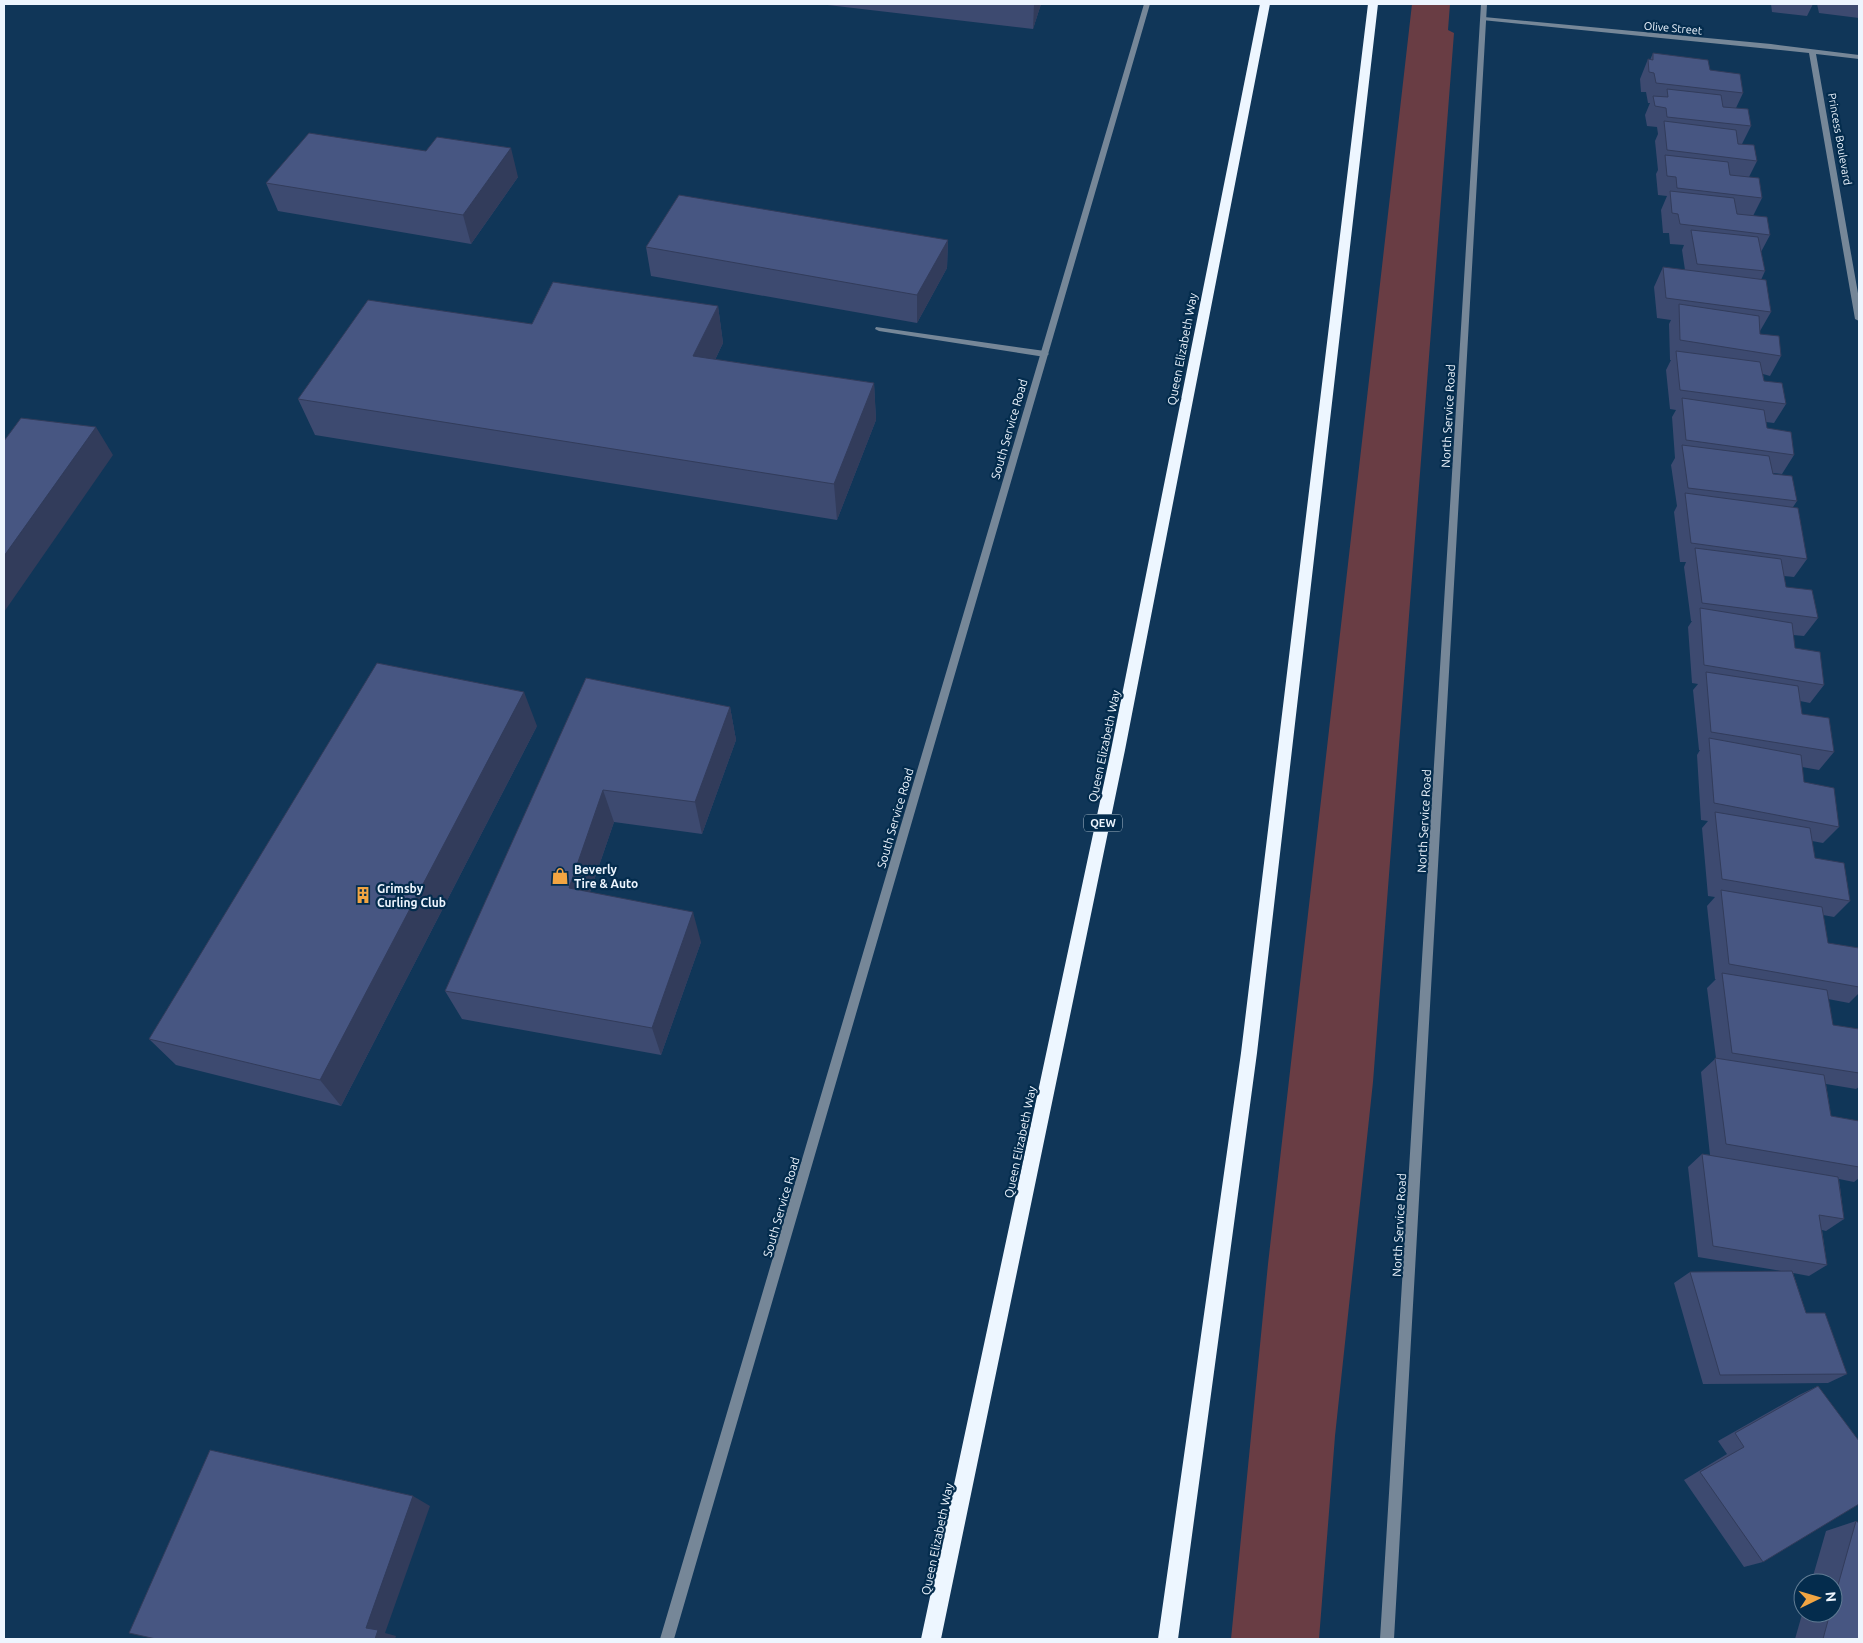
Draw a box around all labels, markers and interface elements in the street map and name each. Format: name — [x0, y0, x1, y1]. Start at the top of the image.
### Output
street label: Olive Street — [1643, 19, 1703, 37]
street label: Princess Boulevard — [1826, 92, 1854, 186]
street label: Queen Elizabeth Way — [1165, 291, 1199, 406]
street label: North Service Road — [1439, 364, 1457, 468]
street label: South Service Road — [988, 377, 1030, 481]
street label: Queen Elizabeth Way — [1086, 689, 1122, 803]
street label: South Service Road — [874, 766, 916, 870]
street label: North Service Road — [1415, 769, 1433, 873]
road number: QEW — [1084, 814, 1122, 831]
place label: Beverly Tire & Auto — [574, 863, 638, 890]
shop icon: Beverly Tire & Auto — [550, 866, 570, 886]
place label: Grimsby Curling Club — [377, 882, 446, 909]
building icon: Grimsby Curling Club — [353, 885, 373, 905]
street label: Queen Elizabeth Way — [1002, 1085, 1038, 1199]
street label: South Service Road — [760, 1155, 802, 1259]
street label: North Service Road — [1390, 1173, 1408, 1277]
street label: Queen Elizabeth Way — [919, 1482, 955, 1596]
north arrow — [1793, 1573, 1843, 1623]
text: N — [1823, 1591, 1839, 1603]

